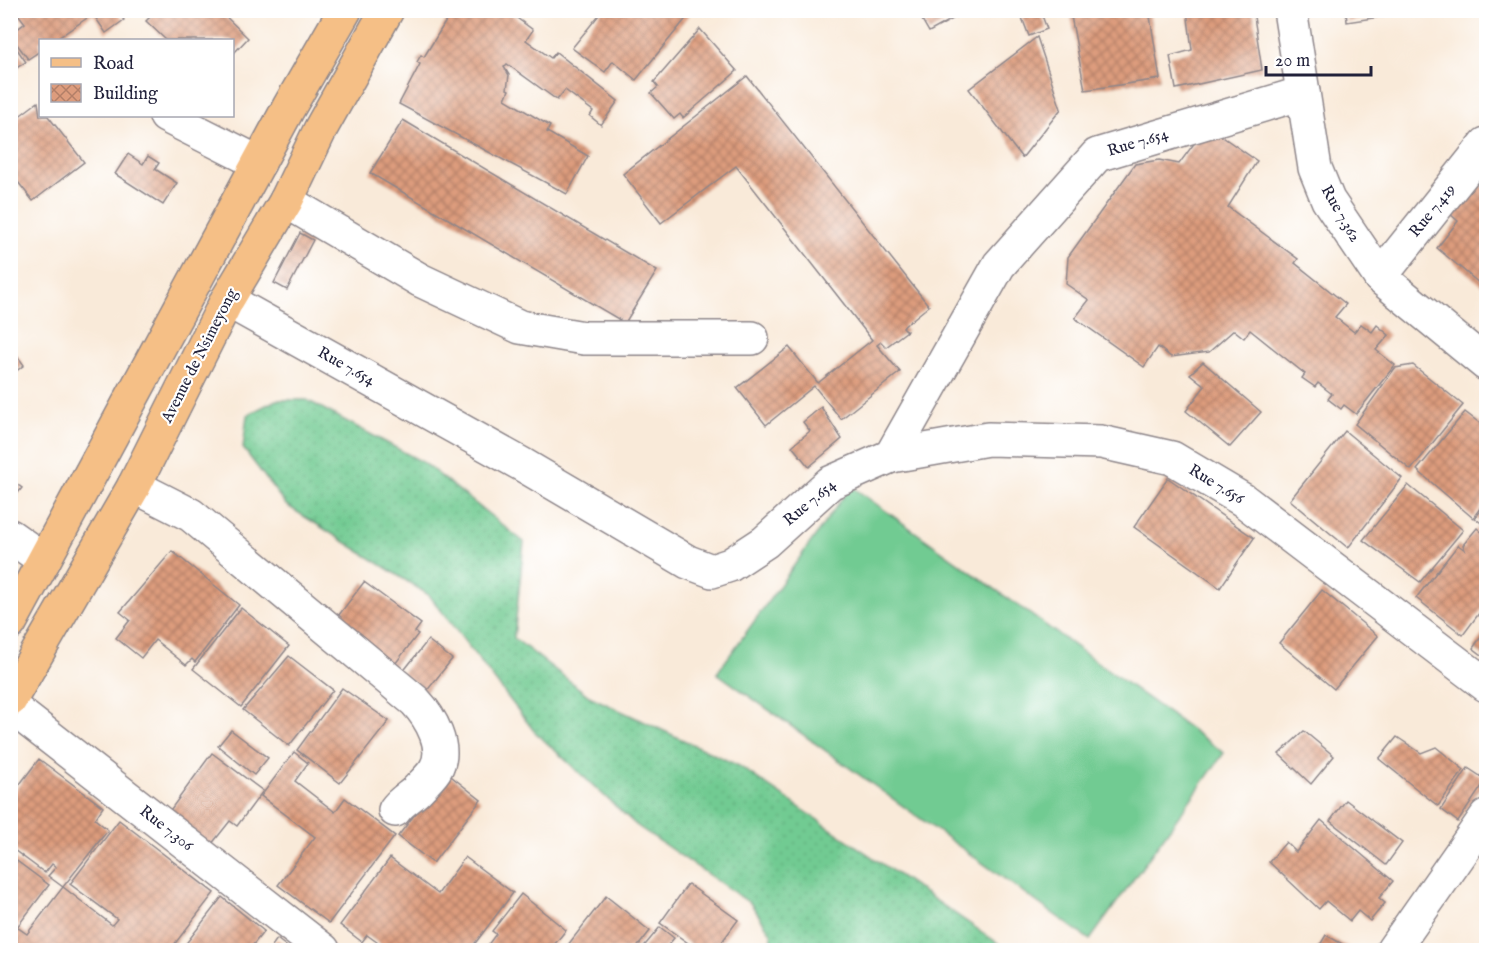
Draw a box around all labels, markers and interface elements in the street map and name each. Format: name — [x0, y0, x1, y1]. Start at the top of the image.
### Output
legend — [39, 39, 234, 117]
scale bar — [1266, 39, 1371, 77]
text: 20 m — [1275, 50, 1310, 73]
text: Road — [93, 53, 134, 76]
text: Building — [93, 83, 158, 106]
street label: Rue 7.654 — [1105, 124, 1171, 162]
street label: Rue 7.419 — [1405, 180, 1461, 242]
street label: Rue 7.362 — [1316, 182, 1364, 246]
street label: Avenue de Nsimeyong — [157, 285, 243, 427]
street label: Rue 7.654 — [314, 343, 378, 391]
street label: Rue 7.656 — [1185, 461, 1248, 510]
street label: Rue 7.654 — [780, 475, 840, 531]
street label: Rue 7.306 — [135, 802, 197, 856]

